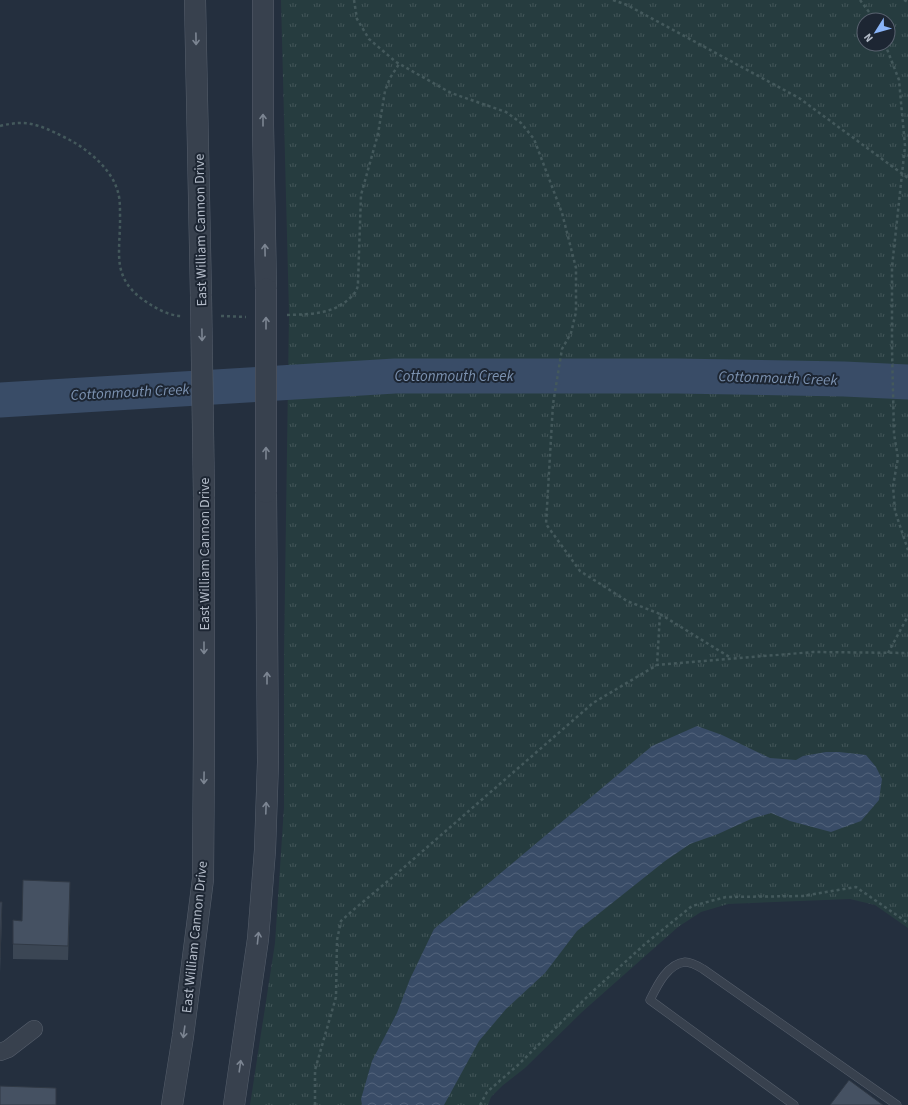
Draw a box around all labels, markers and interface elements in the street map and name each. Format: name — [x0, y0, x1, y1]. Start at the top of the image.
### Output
north arrow — [856, 12, 896, 52]
text: N — [860, 30, 877, 45]
one-way arrow — [192, 32, 200, 45]
one-way arrow — [259, 114, 267, 127]
street label: East William Cannon Drive — [190, 153, 212, 307]
one-way arrow — [261, 244, 269, 257]
one-way arrow — [262, 317, 270, 330]
one-way arrow — [198, 328, 206, 341]
water label: Cottonmouth Creek — [394, 366, 514, 387]
water label: Cottonmouth Creek — [718, 366, 839, 391]
water label: Cottonmouth Creek — [70, 379, 191, 406]
one-way arrow — [262, 447, 270, 460]
street label: East William Cannon Drive — [195, 478, 215, 630]
one-way arrow — [200, 641, 208, 654]
one-way arrow — [263, 672, 271, 685]
one-way arrow — [200, 771, 208, 784]
one-way arrow — [263, 802, 270, 815]
street label: East William Cannon Drive — [177, 860, 213, 1014]
one-way arrow — [254, 932, 262, 945]
one-way arrow — [180, 1025, 188, 1038]
one-way arrow — [236, 1060, 244, 1073]

